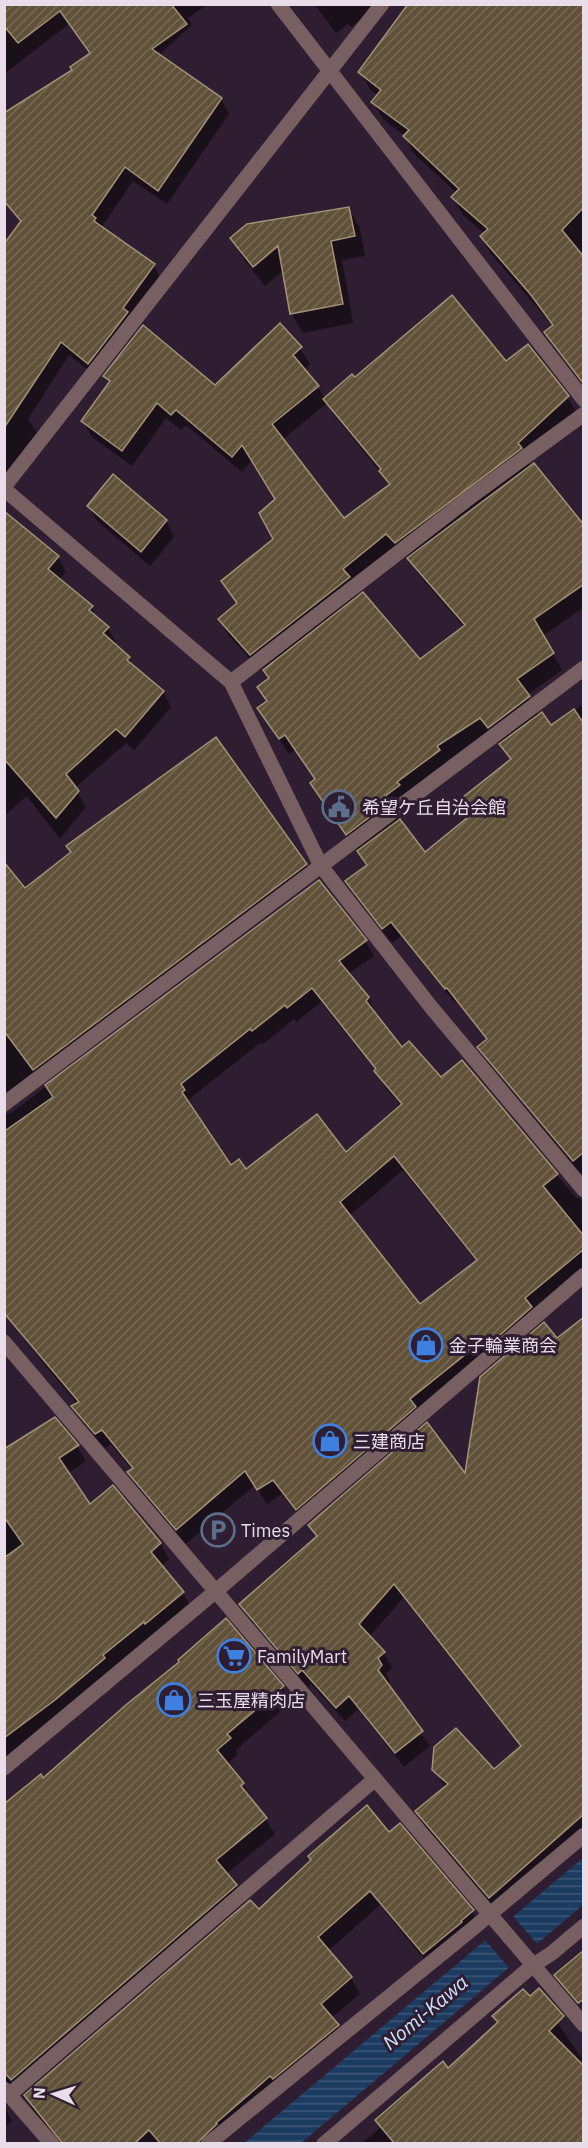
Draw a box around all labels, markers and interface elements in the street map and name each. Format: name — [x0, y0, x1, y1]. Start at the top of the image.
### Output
public building icon: 希望ケ丘自治会館 — [321, 789, 357, 825]
place label: 希望ケ丘自治会館 — [362, 796, 506, 819]
shop icon: 金子輪業商会 — [408, 1327, 444, 1363]
place label: 金子輪業商会 — [449, 1334, 557, 1357]
shop icon: 三建商店 — [312, 1423, 348, 1459]
place label: 三建商店 — [353, 1430, 425, 1453]
parking icon: Times — [200, 1512, 236, 1548]
place label: Times — [241, 1519, 290, 1542]
supermarket icon: FamilyMart — [216, 1638, 252, 1674]
place label: FamilyMart — [257, 1645, 347, 1668]
shop icon: 三玉屋精肉店 — [156, 1682, 192, 1718]
place label: 三玉屋精肉店 — [197, 1689, 305, 1712]
water label: Nomi-Kawa — [377, 1968, 473, 2056]
north arrow — [24, 2064, 84, 2124]
text: N — [29, 2086, 49, 2099]

